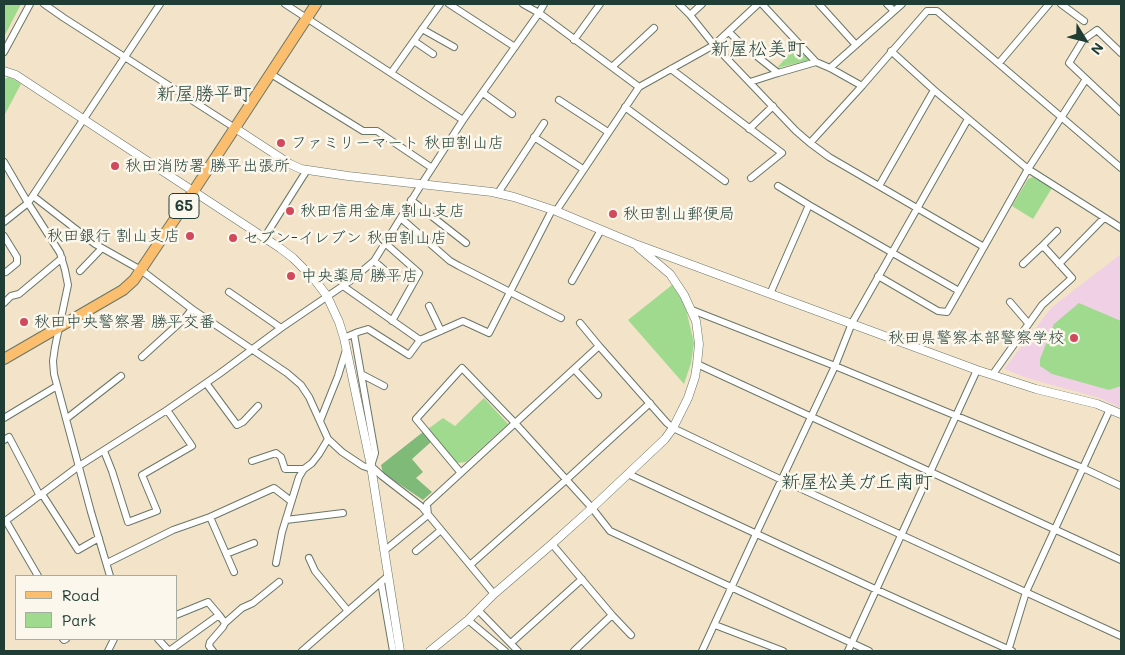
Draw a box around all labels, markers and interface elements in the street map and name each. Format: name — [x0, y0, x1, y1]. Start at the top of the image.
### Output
north arrow — [1060, 15, 1110, 65]
district label: 新屋松美町 — [711, 38, 805, 60]
text: N — [1087, 39, 1108, 59]
district label: 新屋勝平町 — [157, 83, 251, 105]
place label: ファミリーマート 秋田割山店 — [291, 133, 504, 153]
marker: ファミリーマート 秋田割山店 — [275, 137, 287, 149]
place label: 秋田消防署 勝平出張所 — [125, 156, 290, 176]
marker: 秋田消防署 勝平出張所 — [109, 160, 121, 172]
road number: 65 — [169, 194, 199, 218]
place label: 秋田信用金庫 割山支店 — [300, 201, 465, 221]
place label: 秋田割山郵便局 — [623, 204, 735, 224]
marker: 秋田信用金庫 割山支店 — [284, 205, 296, 217]
marker: 秋田割山郵便局 — [607, 208, 619, 220]
place label: 秋田銀行 割山支店 — [47, 226, 180, 246]
place label: セブン-イレブン 秋田割山店 — [243, 228, 447, 248]
marker: 秋田銀行 割山支店 — [184, 230, 196, 242]
marker: セブン-イレブン 秋田割山店 — [227, 232, 239, 244]
place label: 中央薬局 勝平店 — [301, 266, 418, 286]
marker: 中央薬局 勝平店 — [285, 270, 297, 282]
place label: 秋田中央警察署 勝平交番 — [34, 312, 215, 332]
marker: 秋田中央警察署 勝平交番 — [18, 316, 30, 328]
place label: 秋田県警察本部警察学校 — [888, 328, 1064, 348]
marker: 秋田県警察本部警察学校 — [1068, 332, 1080, 344]
district label: 新屋松美ガ丘南町 — [781, 471, 933, 493]
legend — [15, 575, 178, 640]
text: Road — [62, 585, 99, 605]
text: Park — [62, 610, 96, 630]

